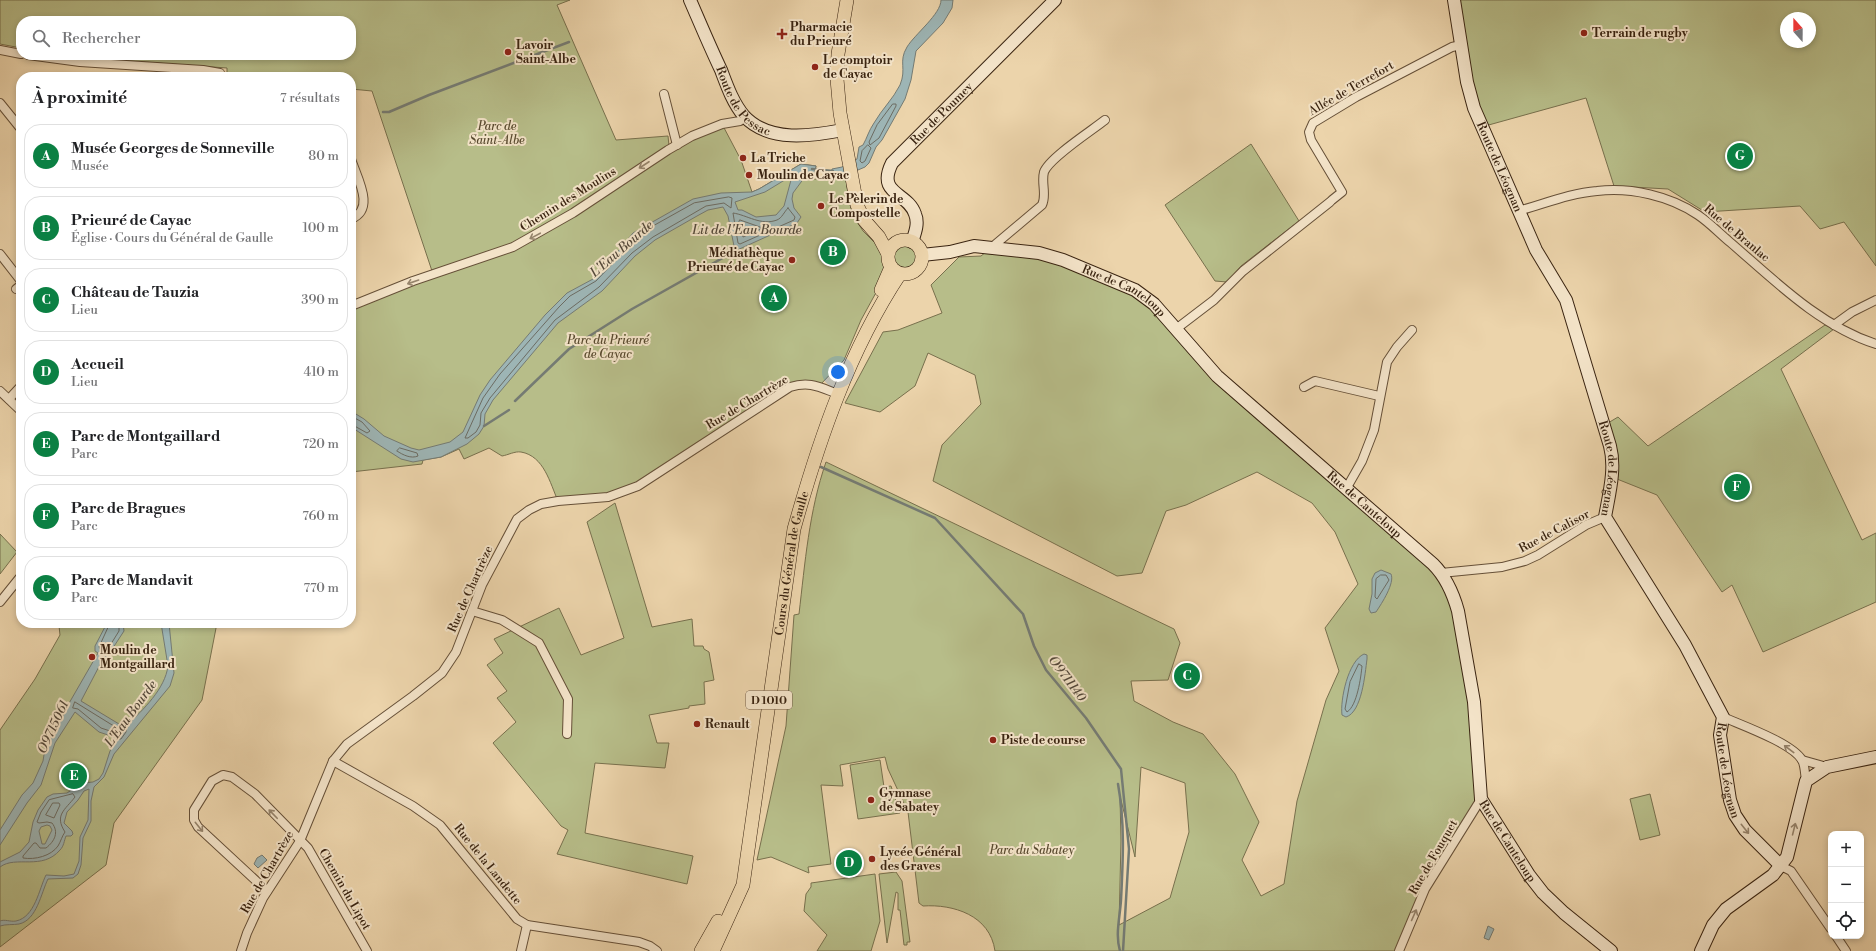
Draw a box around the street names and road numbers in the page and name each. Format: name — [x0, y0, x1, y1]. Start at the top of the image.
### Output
street label: Allée de Terrefort — [1305, 58, 1397, 119]
street label: Route de Pessac — [712, 64, 772, 140]
street label: Rue de Poumey — [907, 79, 976, 148]
street label: Route de Léognan — [1473, 119, 1526, 214]
street label: Chemin des Moulins — [518, 164, 619, 235]
street label: Rue de Branlac — [1701, 201, 1773, 265]
street label: Rue de Canteloup — [1080, 262, 1169, 320]
street label: Rue de Chartrèze — [703, 372, 791, 433]
street label: Route de Léognan — [1595, 419, 1619, 518]
street label: Rue de Canteloup — [1323, 468, 1405, 542]
street label: Cours du Général de Gaulle — [772, 489, 813, 637]
street label: Rue de Calisor — [1516, 507, 1592, 556]
street label: Rue de Chartrèze — [445, 544, 496, 635]
road number: D 1010 — [746, 691, 792, 709]
street label: Route de Léognan — [1712, 721, 1743, 820]
street label: Rue de Canteloup — [1475, 797, 1539, 886]
street label: Rue de Fouquet — [1406, 816, 1461, 897]
street label: Rue de la Landette — [450, 821, 525, 908]
street label: Rue de Chartrèze — [238, 828, 297, 916]
street label: Chemin du Lipot — [315, 846, 374, 933]

